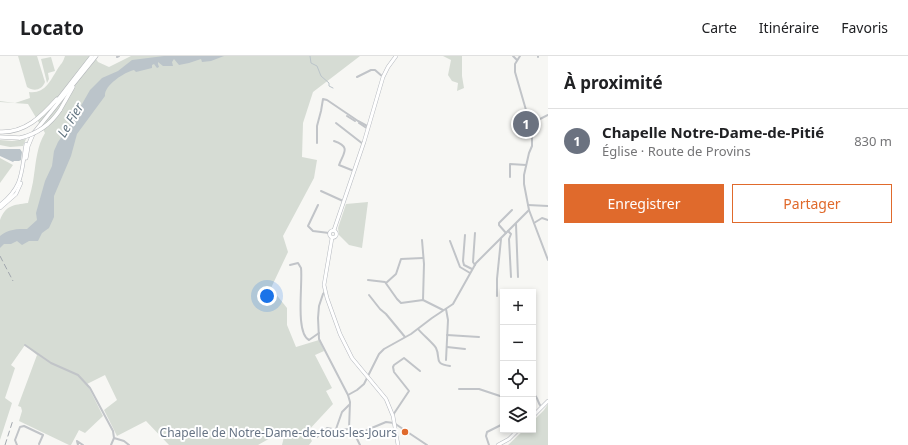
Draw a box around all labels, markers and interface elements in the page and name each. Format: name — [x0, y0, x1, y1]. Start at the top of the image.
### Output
text: Locato — [20, 15, 84, 41]
text: Carte — [701, 18, 737, 37]
text: Itinéraire — [759, 18, 819, 37]
text: Favoris — [841, 18, 888, 37]
text: À proximité — [564, 71, 663, 94]
water label: Le Fier — [53, 99, 88, 141]
pin: 1 — [513, 109, 539, 139]
text: Chapelle Notre-Dame-de-Pitié — [602, 122, 824, 142]
text: 1 — [573, 132, 581, 150]
text: 830 m — [854, 132, 892, 150]
text: Église · Route de Provins — [602, 142, 751, 160]
button: Enregistrer — [564, 184, 724, 223]
button: Partager — [732, 184, 892, 223]
your location — [257, 286, 277, 306]
map controls — [500, 289, 536, 433]
button: + — [500, 289, 536, 325]
button: − — [500, 325, 536, 361]
button: locate — [500, 361, 536, 397]
button: layers — [500, 397, 536, 433]
place label: Chapelle de Notre-Dame-de-tous-les-Jours — [160, 424, 397, 441]
marker: Chapelle de Notre-Dame-de-tous-les-Jours — [400, 427, 410, 437]

